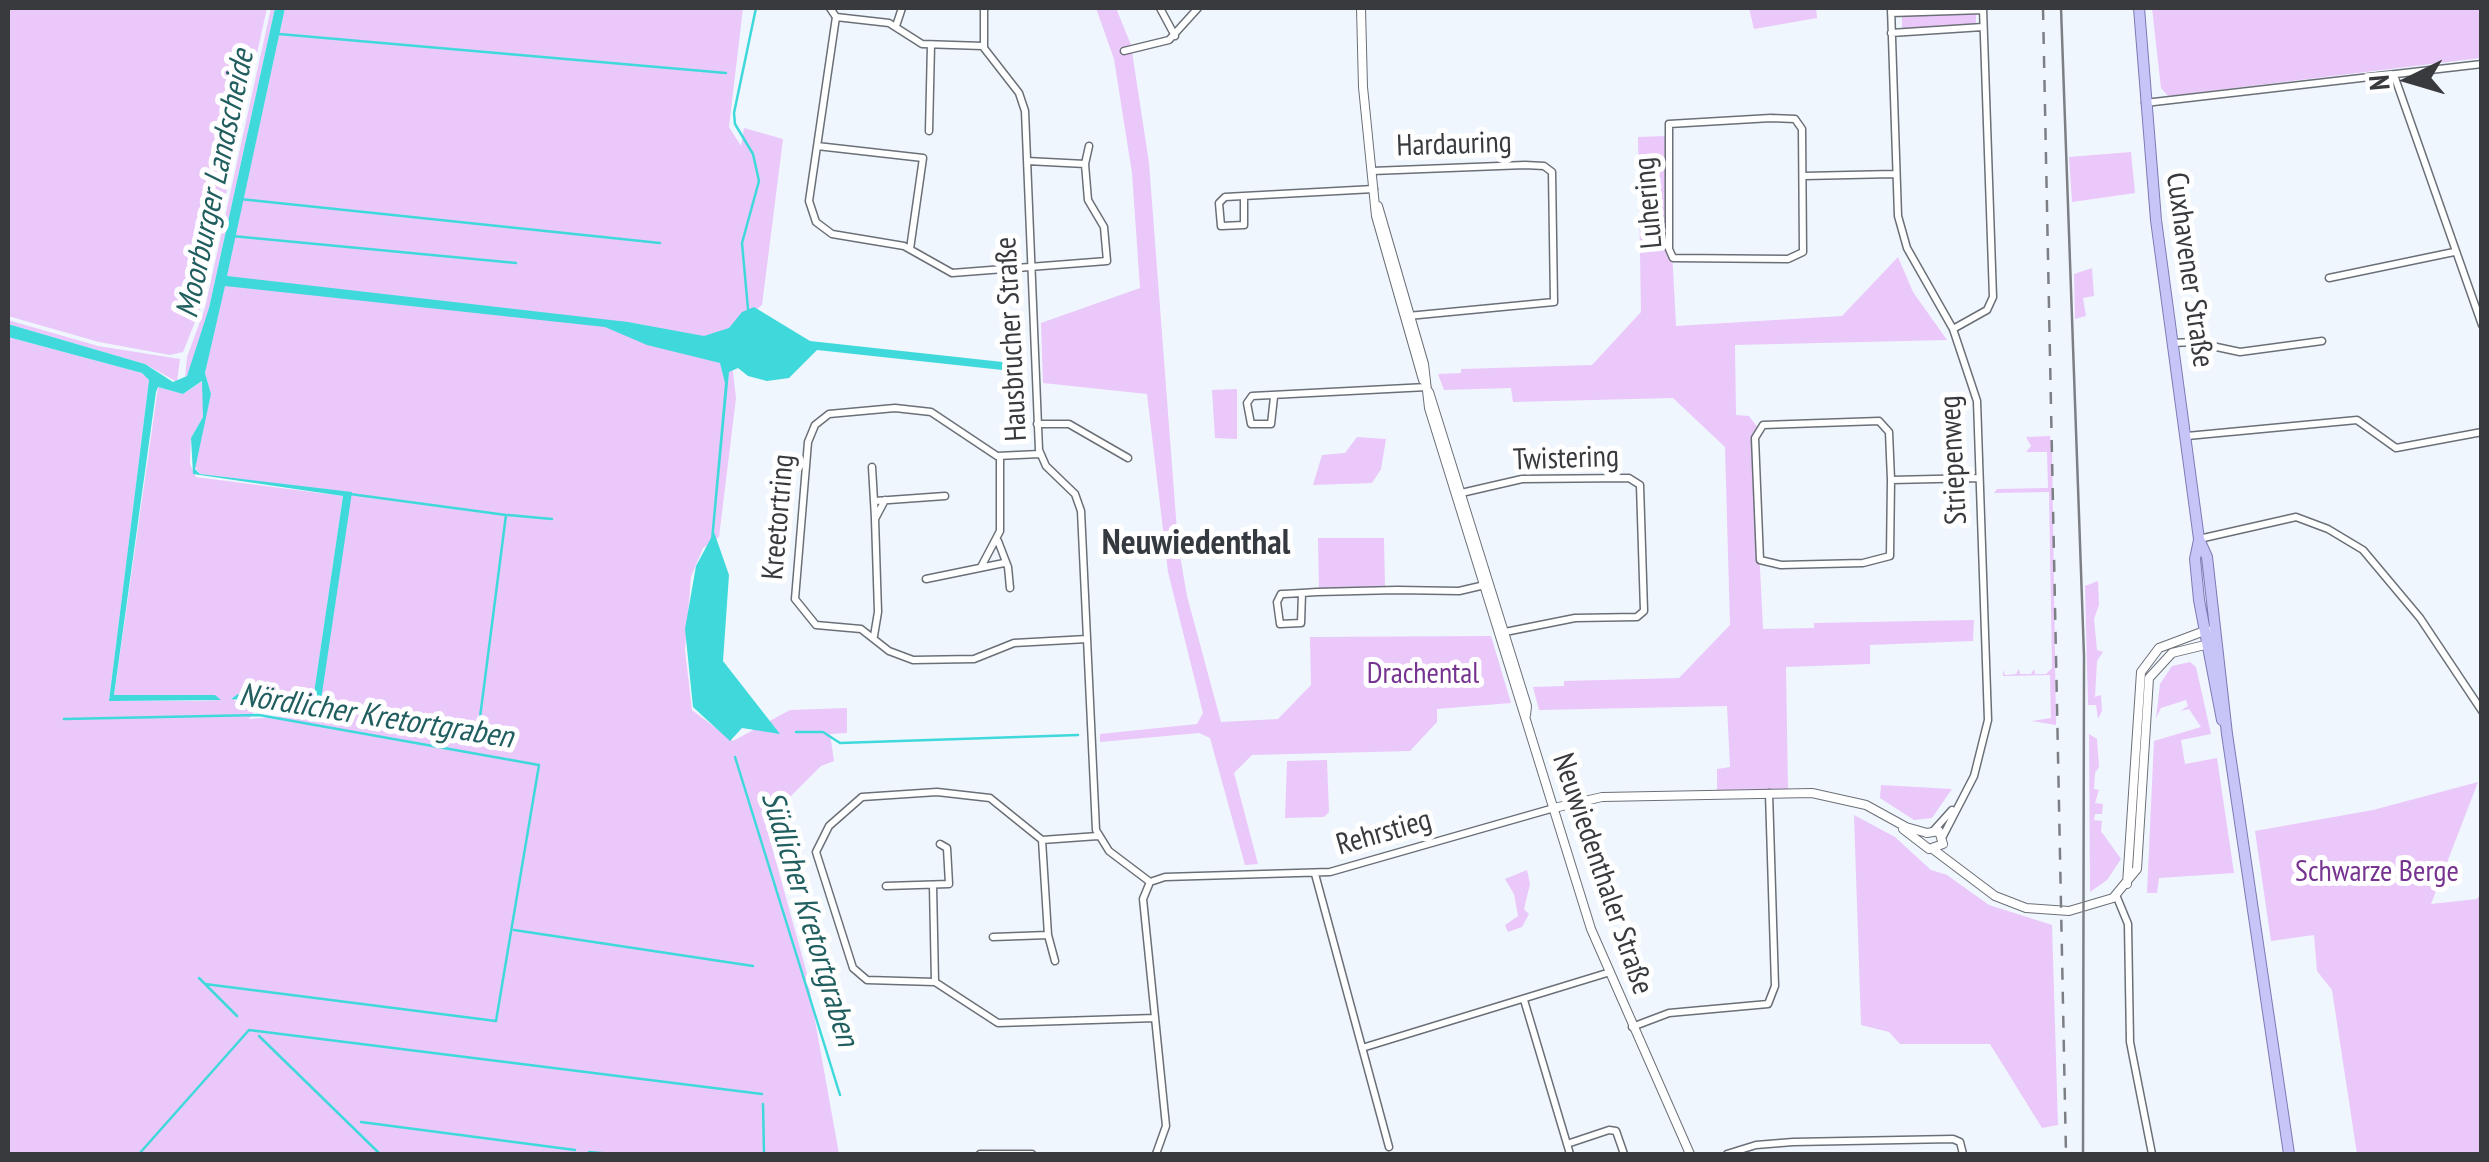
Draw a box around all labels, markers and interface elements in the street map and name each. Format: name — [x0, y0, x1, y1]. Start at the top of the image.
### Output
north arrow — [2359, 30, 2459, 130]
water label: Moorburger Landscheide — [169, 46, 263, 322]
text: N — [2360, 74, 2398, 92]
street label: Hardauring — [1396, 125, 1512, 165]
street label: Luhering — [1627, 156, 1671, 250]
street label: Cuxhavener Straße — [2158, 170, 2220, 370]
street label: Hausbrucher Straße — [989, 236, 1035, 442]
street label: Striepenweg — [1933, 394, 1975, 526]
street label: Twistering — [1512, 439, 1620, 479]
street label: Kreetortring — [756, 453, 802, 581]
district label: Neuwiedenthal — [1102, 523, 1290, 565]
park label: Drachental — [1367, 656, 1479, 692]
water label: Nördlicher Kretortgraben — [237, 676, 515, 758]
street label: Neuwiedenthaler Straße — [1544, 749, 1660, 999]
water label: Südlicher Kretortgraben — [752, 787, 866, 1051]
street label: Rehrstieg — [1332, 802, 1436, 864]
park label: Schwarze Berge — [2295, 854, 2459, 890]

